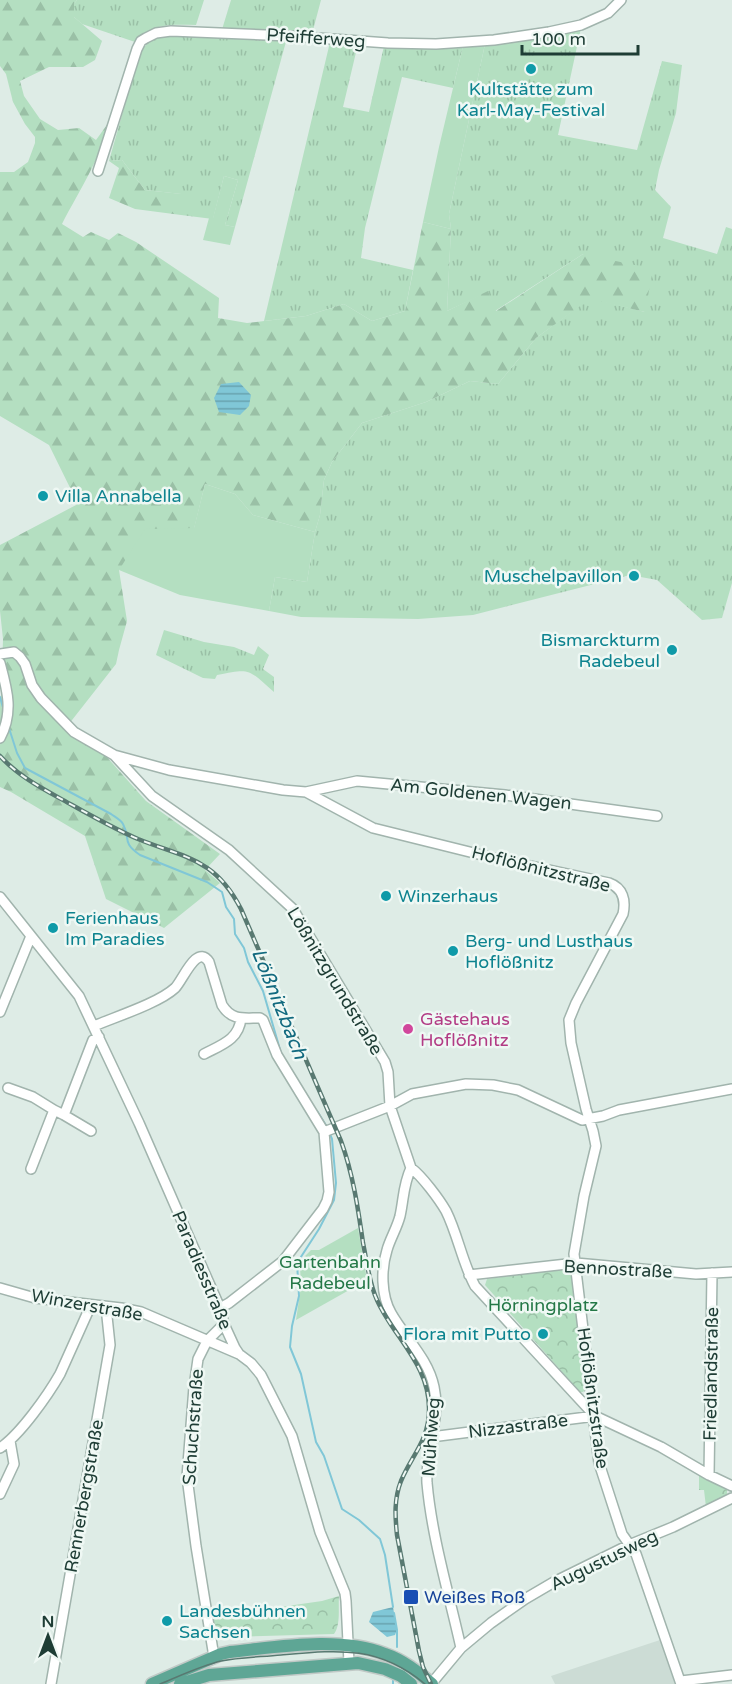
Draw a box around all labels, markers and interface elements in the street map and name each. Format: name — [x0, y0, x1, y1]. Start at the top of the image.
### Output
scale bar — [522, 18, 638, 56]
street label: Pfeifferweg — [266, 24, 366, 52]
text: 100 m — [531, 28, 586, 50]
marker: Kultstätte zum Karl-May-Festival — [524, 62, 538, 76]
place label: Kultstätte zum Karl-May-Festival — [457, 78, 605, 121]
place label: Villa Annabella — [55, 485, 182, 507]
marker: Villa Annabella — [36, 489, 50, 503]
place label: Muschelpavillon — [484, 565, 622, 587]
marker: Muschelpavillon — [627, 569, 641, 583]
place label: Bismarckturm Radebeul — [541, 629, 660, 672]
marker: Bismarckturm Radebeul — [665, 643, 679, 657]
street label: Am Goldenen Wagen — [389, 774, 573, 814]
street label: Hoflößnitzstraße — [469, 841, 613, 897]
place label: Winzerhaus — [398, 885, 498, 907]
marker: Winzerhaus — [379, 889, 393, 903]
street label: Lößnitzgrundstraße — [282, 903, 388, 1059]
place label: Ferienhaus Im Paradies — [65, 907, 165, 950]
marker: Ferienhaus Im Paradies — [46, 921, 60, 935]
place label: Berg- und Lusthaus Hoflößnitz — [465, 930, 633, 973]
marker: Berg- und Lusthaus Hoflößnitz — [446, 944, 460, 958]
water label: Lößnitzbach — [246, 945, 312, 1064]
place label: Gästehaus Hoflößnitz — [420, 1008, 510, 1051]
marker: Gästehaus Hoflößnitz — [401, 1022, 415, 1036]
street label: Paradiesstraße — [167, 1207, 237, 1333]
park label: Gartenbahn Radebeul — [279, 1251, 381, 1294]
street label: Bennostraße — [563, 1255, 673, 1283]
street label: Winzerstraße — [29, 1284, 145, 1326]
park label: Hörningplatz — [488, 1294, 598, 1316]
street label: Friedlandstraße — [699, 1307, 723, 1441]
place label: Flora mit Putto — [403, 1323, 531, 1345]
street label: Hoflößnitzstraße — [572, 1326, 614, 1470]
marker: Flora mit Putto — [536, 1327, 550, 1341]
street label: Schuchstraße — [178, 1368, 208, 1486]
street label: Mühlweg — [417, 1397, 445, 1477]
street label: Nizzastraße — [467, 1409, 569, 1443]
street label: Rennerbergstraße — [60, 1418, 108, 1574]
street label: Augustusweg — [547, 1524, 661, 1596]
place label: Weißes Roß — [424, 1586, 525, 1608]
marker: Weißes Roß — [402, 1588, 420, 1606]
place label: Landesbühnen Sachsen — [179, 1600, 306, 1643]
north arrow — [18, 1606, 78, 1666]
text: N — [42, 1612, 54, 1632]
marker: Landesbühnen Sachsen — [160, 1614, 174, 1628]

